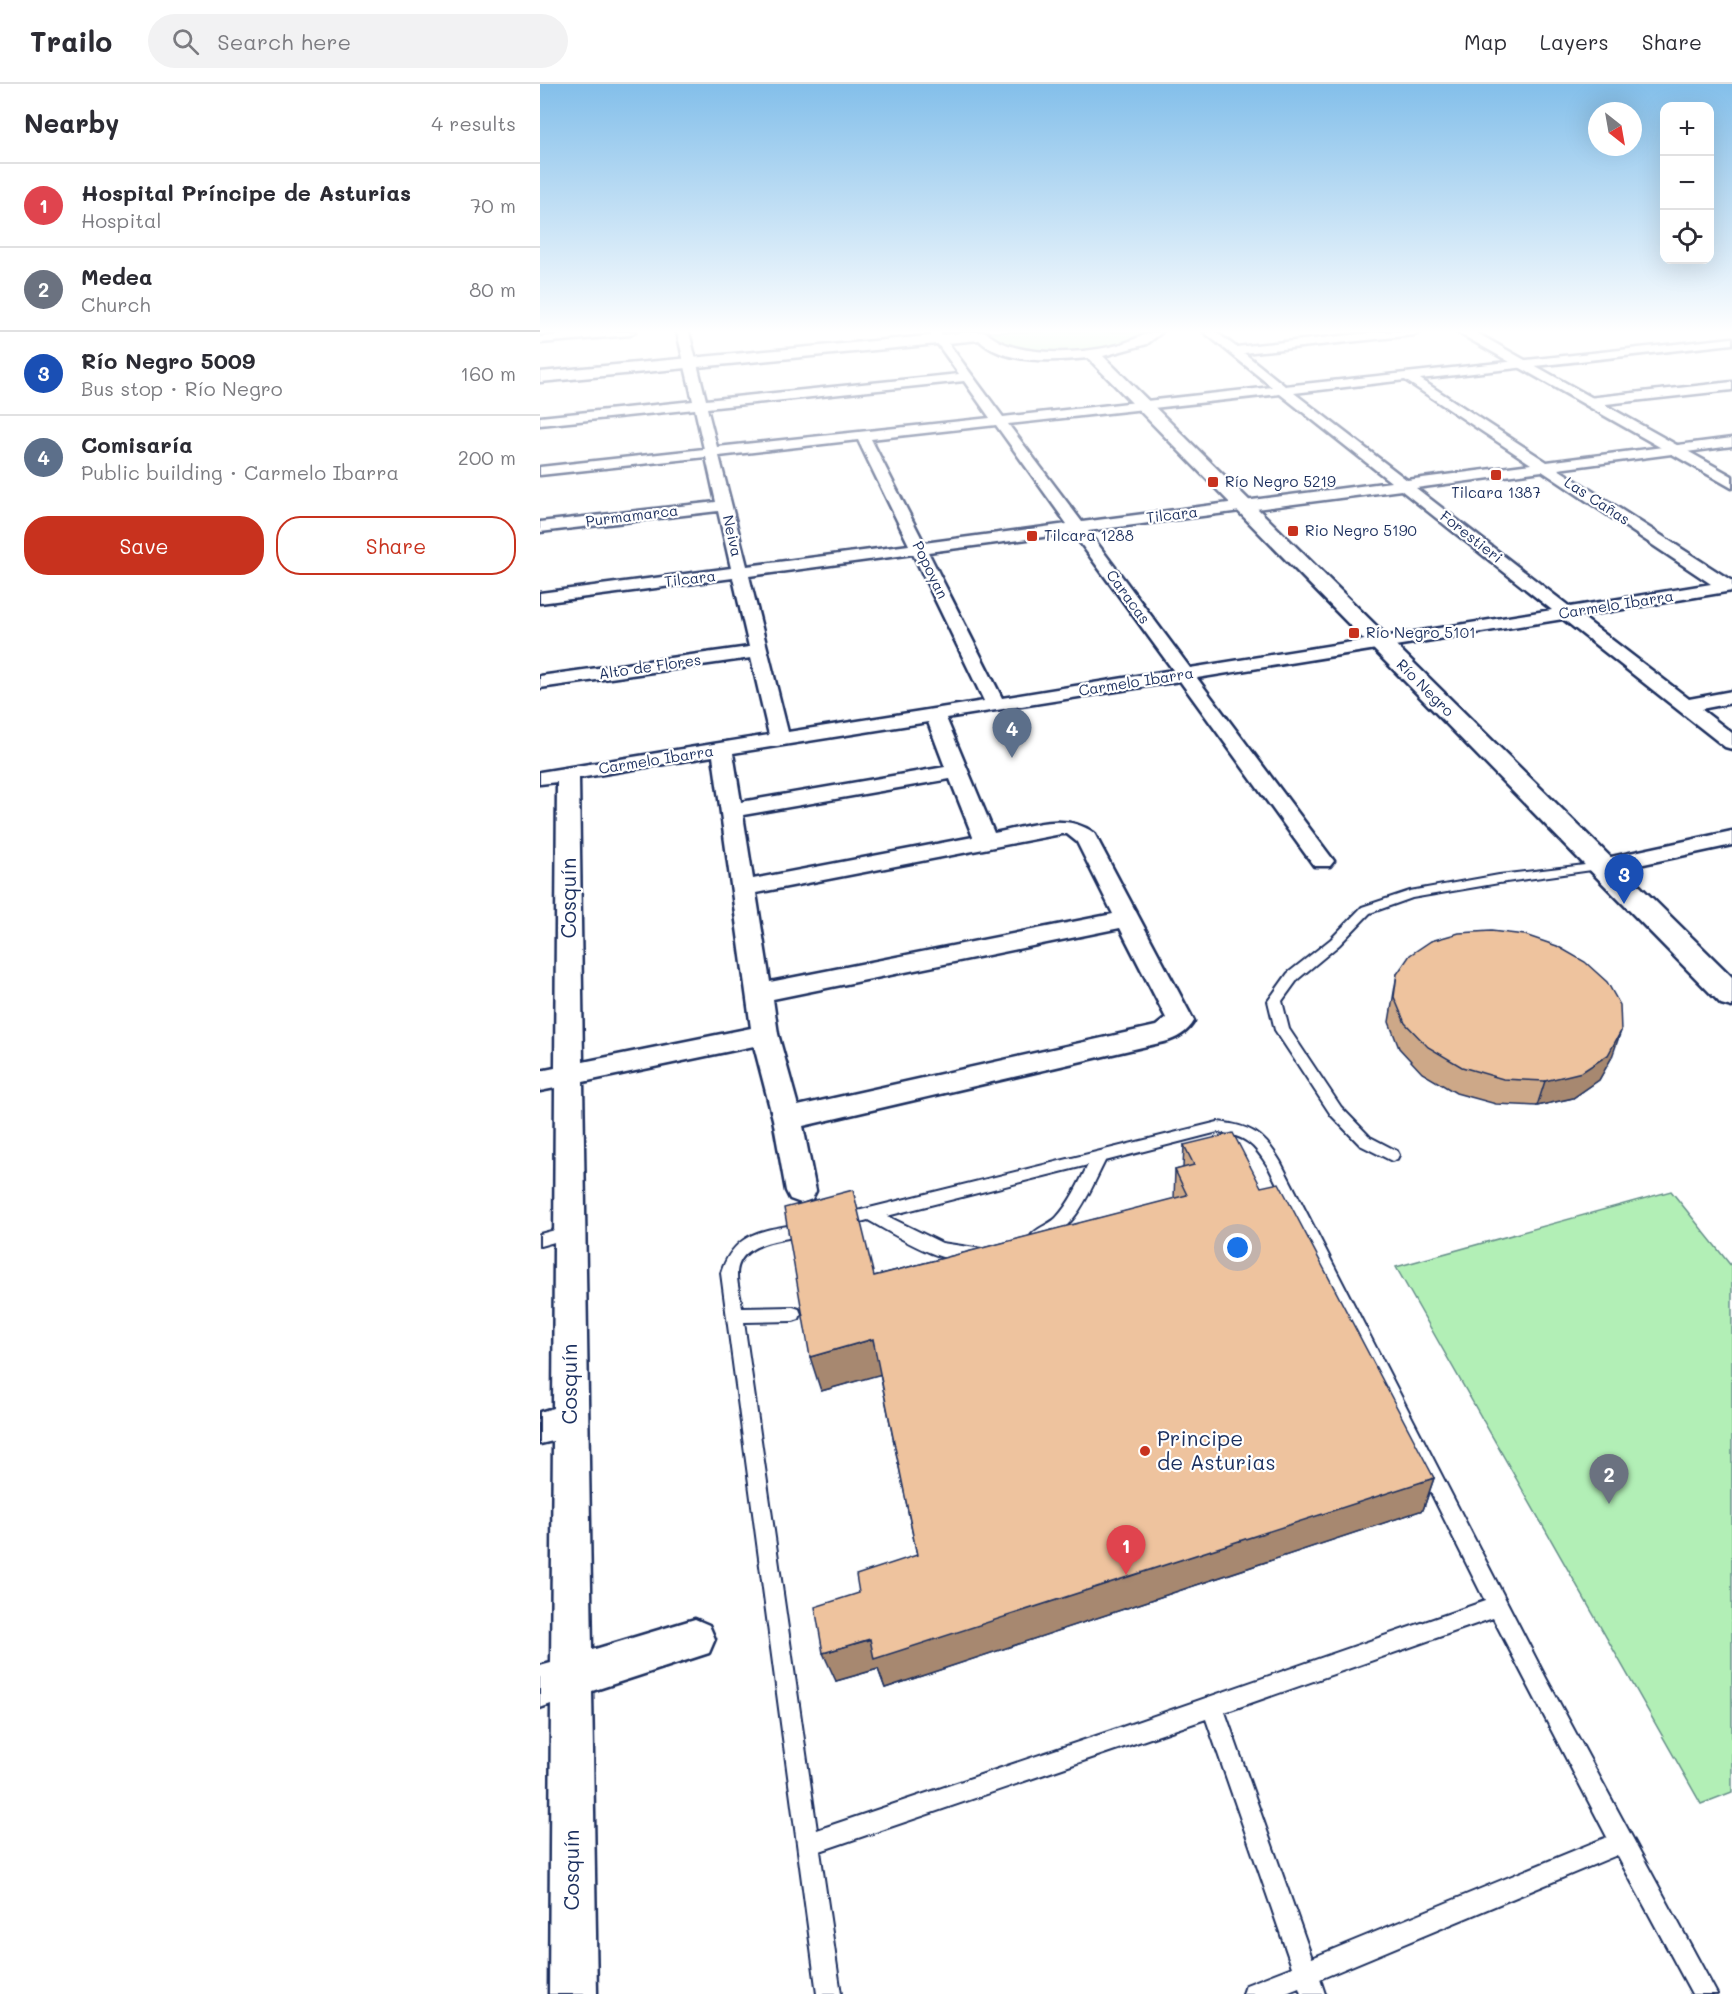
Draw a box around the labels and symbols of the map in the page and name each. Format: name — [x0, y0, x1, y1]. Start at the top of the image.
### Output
north arrow — [1588, 102, 1642, 156]
marker: Tilcara 1387 — [1489, 468, 1503, 482]
place label: Río Negro 5219 — [1225, 471, 1336, 491]
street label: Las Cañas — [1561, 472, 1634, 529]
marker: Río Negro 5219 — [1206, 475, 1220, 489]
place label: Tilcara 1387 — [1451, 482, 1541, 502]
street label: Purmamarca — [584, 499, 679, 531]
street label: Tilcara — [1145, 501, 1199, 527]
street label: Forestieri — [1436, 506, 1507, 567]
street label: Neiva — [718, 513, 747, 559]
place label: Rio Negro 5190 — [1305, 520, 1417, 540]
marker: Rio Negro 5190 — [1286, 524, 1300, 538]
place label: Tilcara 1288 — [1044, 525, 1134, 545]
marker: Tilcara 1288 — [1025, 529, 1039, 543]
street label: Popoyan — [908, 537, 953, 602]
street label: Tilcara — [663, 565, 717, 591]
street label: Caracas — [1102, 565, 1155, 628]
street label: Carmelo Ibarra — [1557, 585, 1675, 623]
place label: Río Negro 5101 — [1366, 622, 1476, 642]
marker: Río Negro 5101 — [1347, 626, 1361, 640]
street label: Alto de Flores — [597, 649, 702, 683]
street label: Río Negro — [1393, 654, 1459, 720]
street label: Carmelo Ibarra — [1077, 662, 1195, 700]
pin: 4 — [992, 708, 1032, 758]
street label: Carmelo Ibarra — [597, 740, 715, 778]
pin: 3 — [1604, 854, 1644, 904]
street label: Cosquín — [554, 858, 581, 938]
your location — [1223, 1233, 1252, 1262]
street label: Cosquín — [555, 1344, 582, 1424]
place label: Principe de Asturias — [1157, 1424, 1276, 1475]
marker: Principe de Asturias — [1138, 1444, 1152, 1458]
pin: 2 — [1590, 1454, 1628, 1504]
pin: 1 — [1106, 1526, 1146, 1575]
street label: Cosquín — [557, 1830, 584, 1910]

